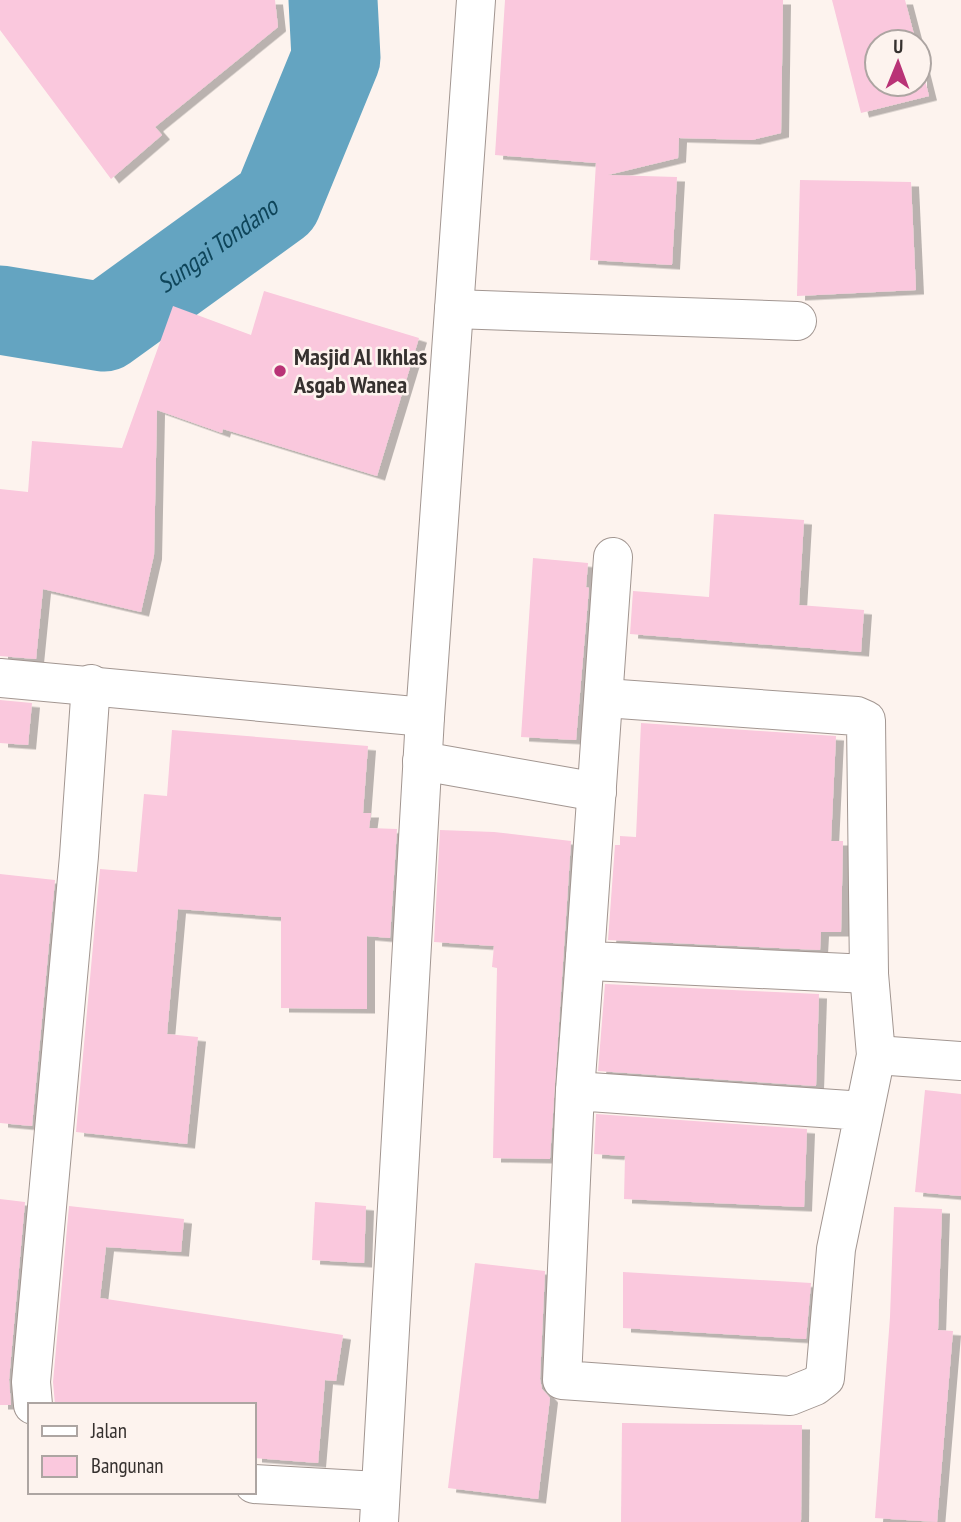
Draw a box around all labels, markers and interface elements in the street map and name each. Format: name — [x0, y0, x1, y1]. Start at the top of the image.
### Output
north arrow — [863, 28, 933, 98]
text: U — [893, 34, 903, 58]
water label: Sungai Tondano — [150, 189, 285, 300]
place label: Masjid Al Ikhlas Asgab Wanea — [293, 341, 427, 400]
marker: Masjid Al Ikhlas Asgab Wanea — [272, 363, 288, 379]
legend — [28, 1403, 256, 1494]
text: Jalan — [90, 1417, 127, 1444]
text: Bangunan — [91, 1452, 164, 1479]

